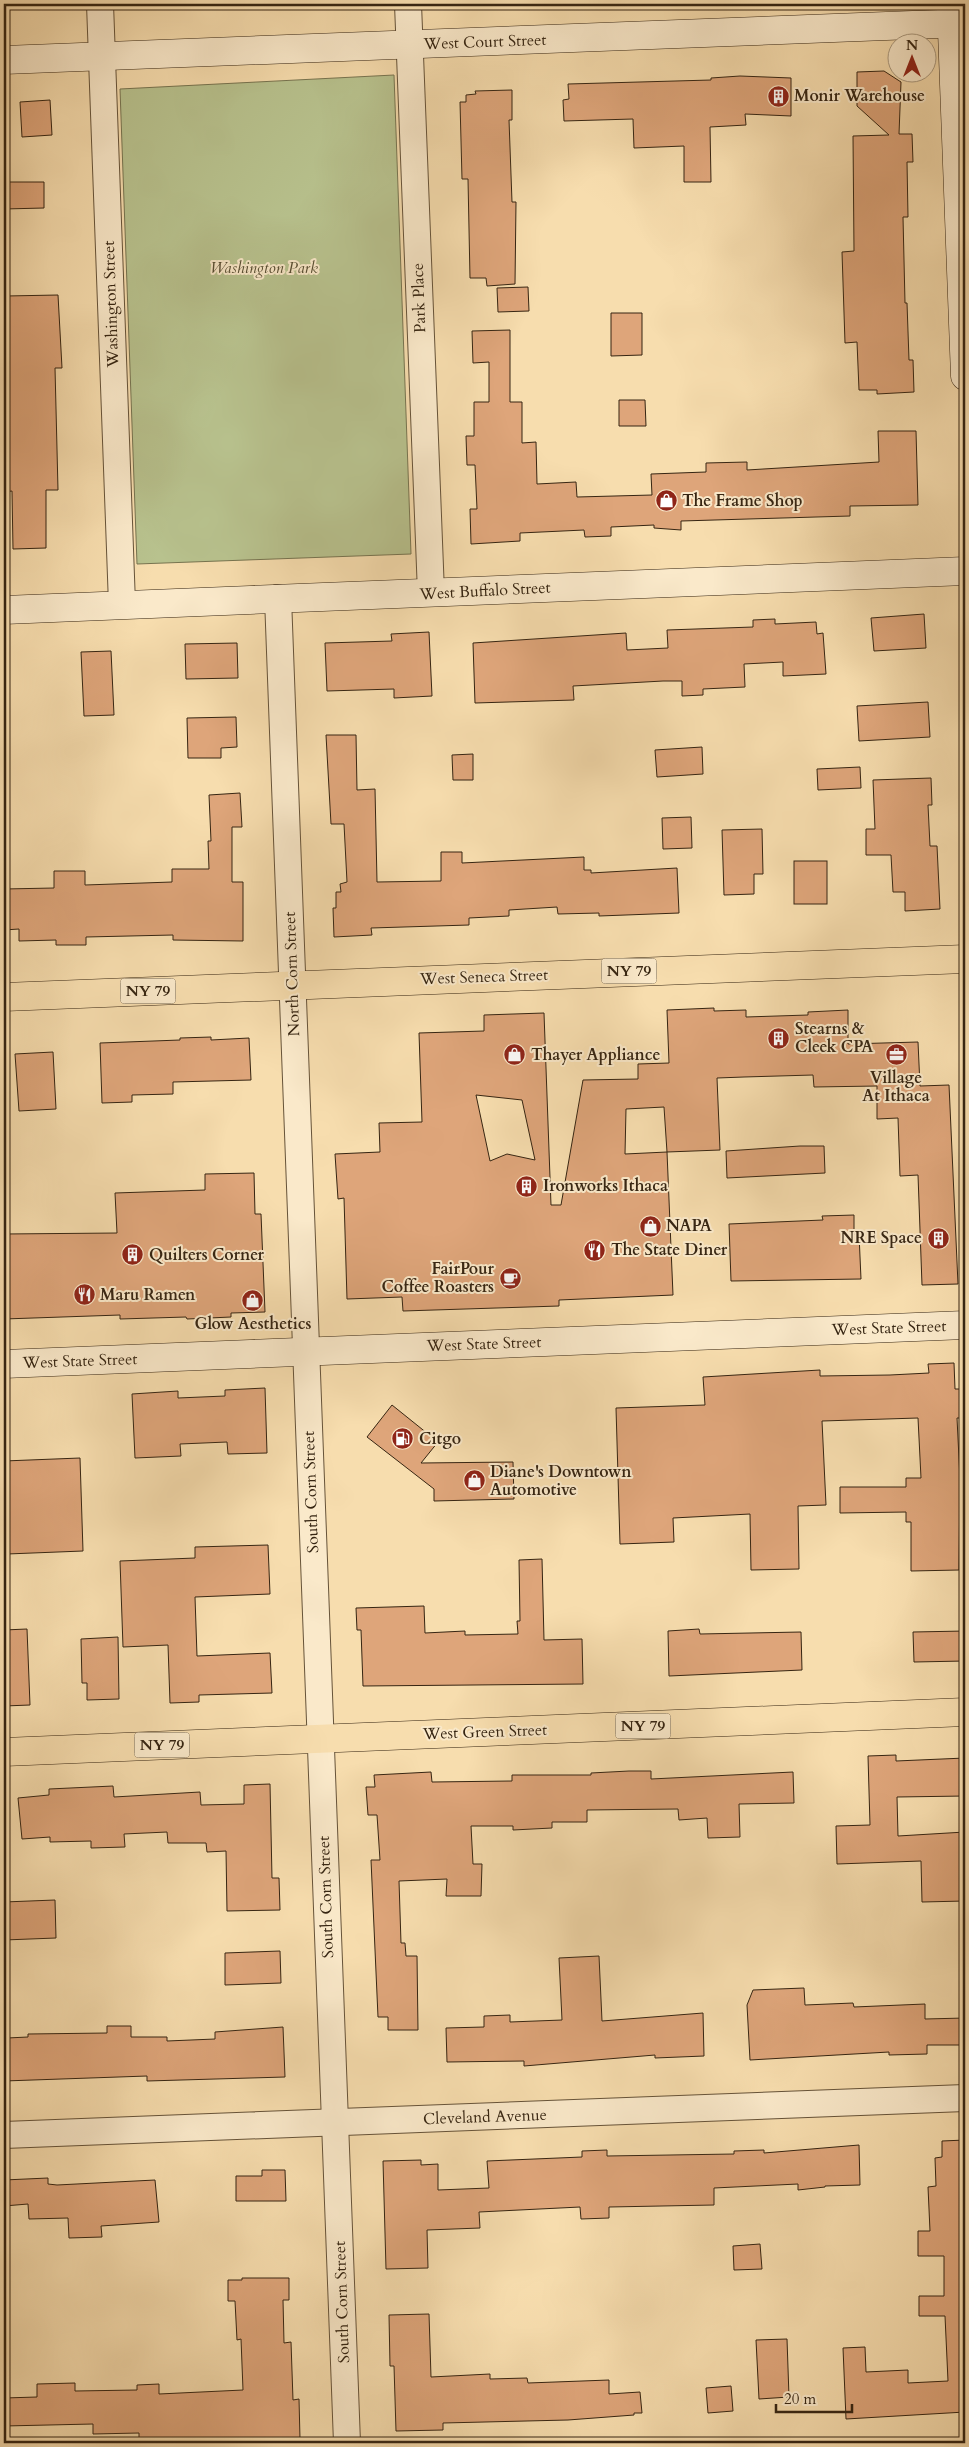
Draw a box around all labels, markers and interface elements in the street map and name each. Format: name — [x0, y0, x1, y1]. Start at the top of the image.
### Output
street label: West Court Street — [422, 29, 547, 55]
north arrow — [886, 32, 936, 82]
text: N — [906, 36, 918, 55]
building icon: Monir Warehouse — [766, 84, 790, 108]
place label: Monir Warehouse — [794, 85, 925, 107]
street label: Washington Street — [98, 240, 124, 369]
park label: Washington Park — [210, 257, 318, 279]
street label: Park Place — [407, 263, 431, 333]
shop icon: The Frame Shop — [654, 489, 678, 513]
place label: The Frame Shop — [682, 490, 803, 512]
street label: West Buffalo Street — [418, 577, 551, 605]
street label: North Corn Street — [279, 911, 305, 1037]
road number: NY 79 — [602, 958, 656, 984]
street label: West Seneca Street — [419, 964, 548, 990]
road number: NY 79 — [120, 978, 176, 1004]
place label: Stearns & Cleek CPA — [795, 1018, 873, 1058]
building icon: Stearns & Cleek CPA — [767, 1026, 791, 1050]
office icon: Village At Ithaca — [884, 1042, 908, 1066]
shop icon: Thayer Appliance — [503, 1043, 527, 1067]
place label: Thayer Appliance — [531, 1044, 661, 1066]
place label: Village At Ithaca — [862, 1067, 930, 1107]
building icon: Ironworks Ithaca — [515, 1174, 539, 1198]
place label: Ironworks Ithaca — [543, 1175, 668, 1197]
shop icon: NAPA — [638, 1214, 662, 1238]
place label: NAPA — [666, 1215, 712, 1237]
building icon: NRE Space — [926, 1226, 950, 1250]
place label: NRE Space — [841, 1227, 922, 1249]
restaurant icon: The State Diner — [583, 1238, 607, 1262]
place label: The State Diner — [611, 1239, 728, 1261]
building icon: Quilters Corner — [121, 1243, 145, 1267]
place label: Quilters Corner — [149, 1244, 265, 1266]
place label: FairPour Coffee Roasters — [381, 1258, 495, 1298]
cafe icon: FairPour Coffee Roasters — [498, 1266, 522, 1290]
restaurant icon: Maru Ramen — [72, 1283, 96, 1307]
place label: Maru Ramen — [100, 1284, 196, 1306]
shop icon: Glow Aesthetics — [241, 1288, 265, 1312]
place label: Glow Aesthetics — [195, 1313, 312, 1335]
street label: West State Street — [830, 1315, 947, 1341]
street label: West State Street — [425, 1331, 542, 1357]
street label: West State Street — [21, 1348, 138, 1374]
fuel station icon: Citgo — [391, 1427, 415, 1451]
place label: Citgo — [419, 1428, 461, 1450]
street label: South Corn Street — [298, 1431, 324, 1553]
place label: Diane's Downtown Automotive — [490, 1461, 632, 1501]
shop icon: Diane's Downtown Automotive — [462, 1469, 486, 1493]
road number: NY 79 — [616, 1714, 670, 1738]
street label: West Green Street — [421, 1719, 548, 1745]
road number: NY 79 — [134, 1732, 190, 1758]
street label: South Corn Street — [313, 1836, 339, 1958]
street label: Cleveland Avenue — [423, 2104, 547, 2130]
street label: South Corn Street — [329, 2241, 355, 2363]
scale bar — [776, 2382, 853, 2414]
text: 20 m — [784, 2389, 816, 2409]

